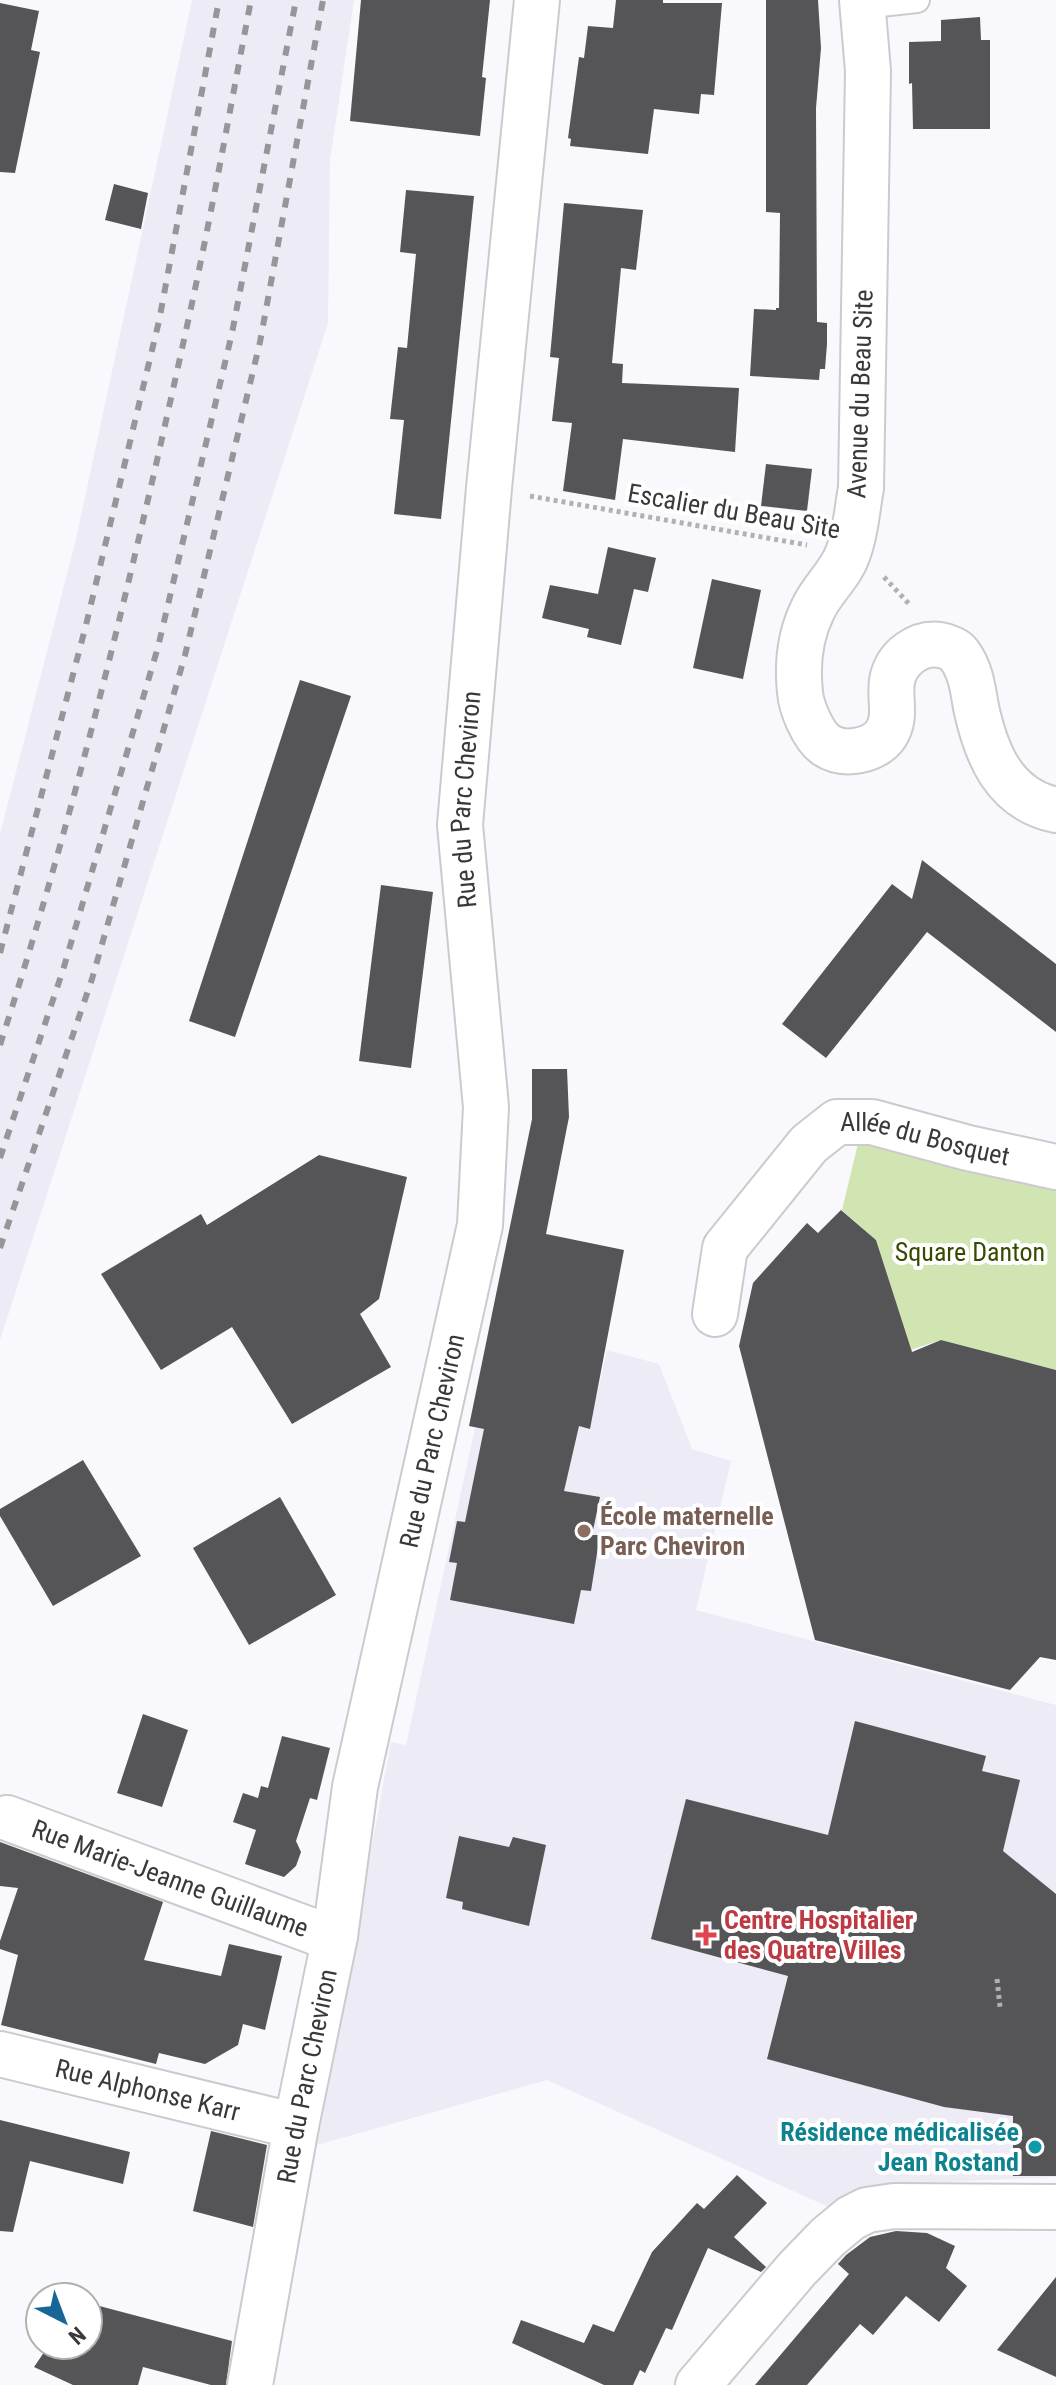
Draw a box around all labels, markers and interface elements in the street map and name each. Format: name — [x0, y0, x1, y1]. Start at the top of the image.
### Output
street label: Avenue du Beau Site — [841, 289, 879, 499]
street label: Escalier du Beau Site — [625, 478, 843, 544]
street label: Rue du Parc Cheviron — [444, 690, 486, 910]
street label: Allée du Bosquet — [840, 1106, 1012, 1172]
park label: Square Danton — [895, 1237, 1045, 1267]
street label: Rue du Parc Cheviron — [394, 1331, 470, 1551]
place label: École maternelle Parc Cheviron — [600, 1501, 774, 1561]
marker: École maternelle Parc Cheviron — [575, 1522, 593, 1540]
street label: Rue Marie-Jeanne Guillaume — [28, 1814, 313, 1943]
place label: Centre Hospitalier des Quatre Villes — [724, 1905, 914, 1965]
marker: Centre Hospitalier des Quatre Villes — [695, 1924, 717, 1946]
street label: Rue du Parc Cheviron — [271, 1966, 343, 2186]
street label: Rue Alphonse Karr — [52, 2053, 243, 2127]
place label: Résidence médicalisée Jean Rostand — [780, 2117, 1019, 2177]
marker: Résidence médicalisée Jean Rostand — [1026, 2138, 1044, 2156]
north arrow — [24, 2281, 104, 2361]
text: N — [64, 2322, 90, 2349]

